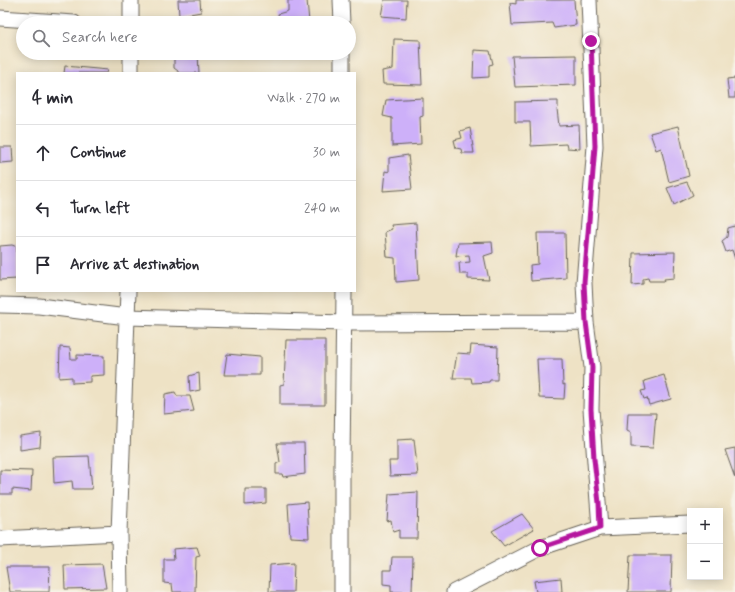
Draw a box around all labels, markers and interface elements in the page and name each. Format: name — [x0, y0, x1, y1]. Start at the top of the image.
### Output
search box — [16, 16, 356, 60]
icon: search — [30, 27, 52, 49]
text: Search here — [62, 28, 138, 48]
route end — [582, 32, 600, 50]
text: 4 min — [32, 87, 73, 109]
text: Walk · 270 m — [267, 90, 340, 107]
icon: ahead — [32, 142, 54, 164]
text: Continue — [70, 143, 126, 163]
text: 30 m — [313, 144, 340, 161]
icon: left — [32, 198, 54, 220]
text: Turn left — [70, 199, 130, 219]
text: 240 m — [304, 200, 340, 217]
icon: arrive — [32, 254, 54, 276]
text: Arrive at destination — [70, 255, 199, 275]
map controls — [687, 508, 723, 580]
button: + — [687, 508, 723, 544]
route start — [531, 539, 549, 557]
button: − — [687, 544, 723, 580]

